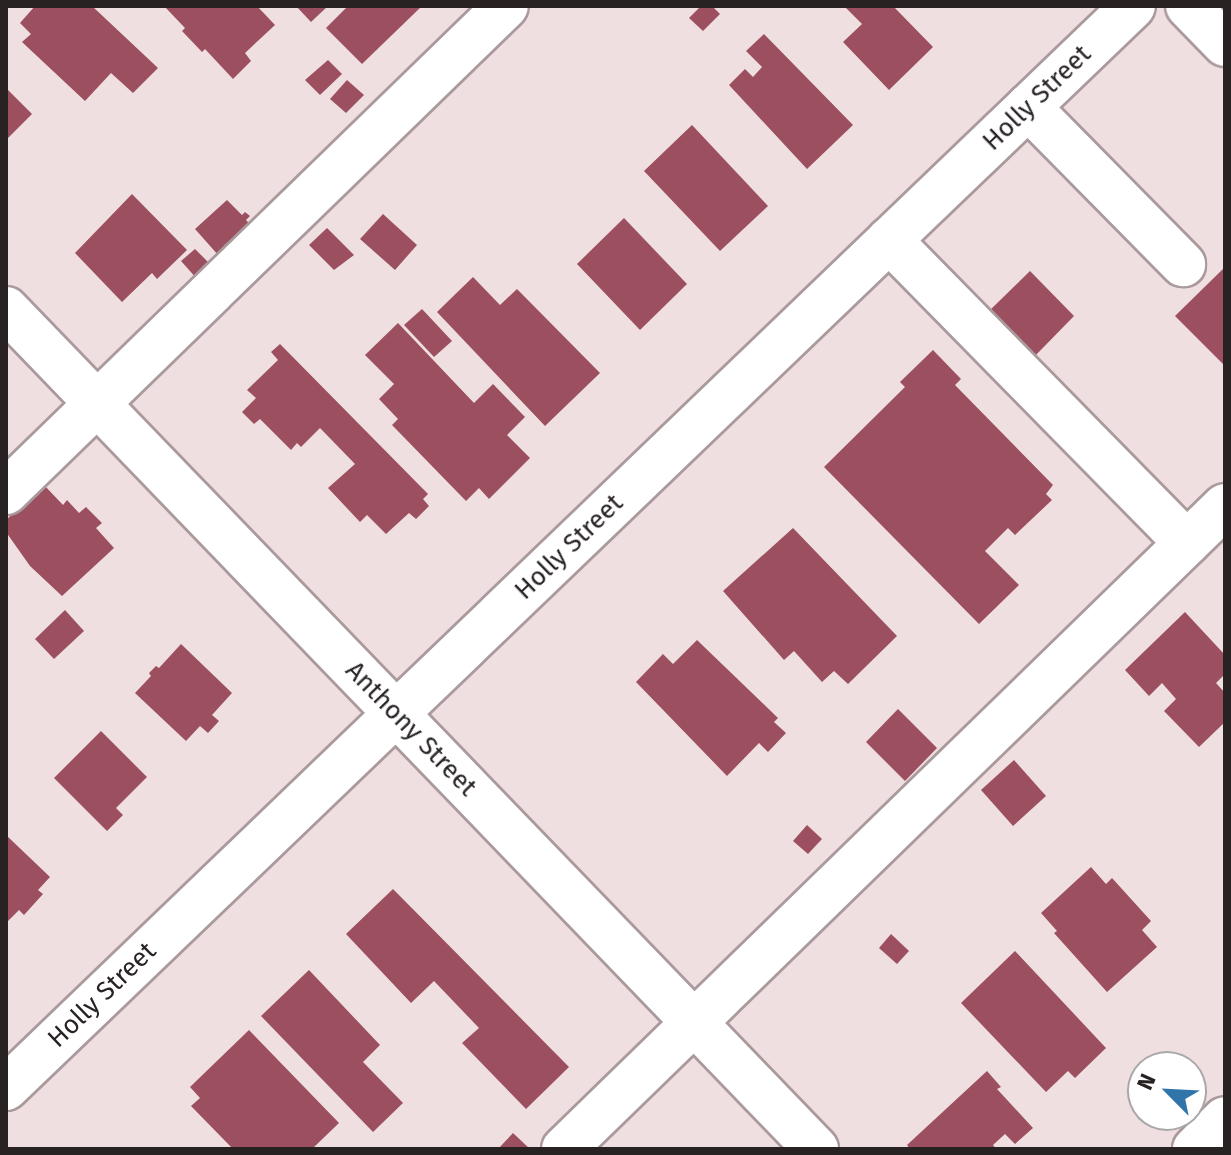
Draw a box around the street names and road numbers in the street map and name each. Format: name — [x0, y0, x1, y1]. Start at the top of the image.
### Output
street label: Holly Street — [977, 39, 1097, 157]
street label: Holly Street — [509, 488, 629, 606]
street label: Anthony Street — [339, 655, 483, 803]
street label: Holly Street — [42, 936, 162, 1054]

